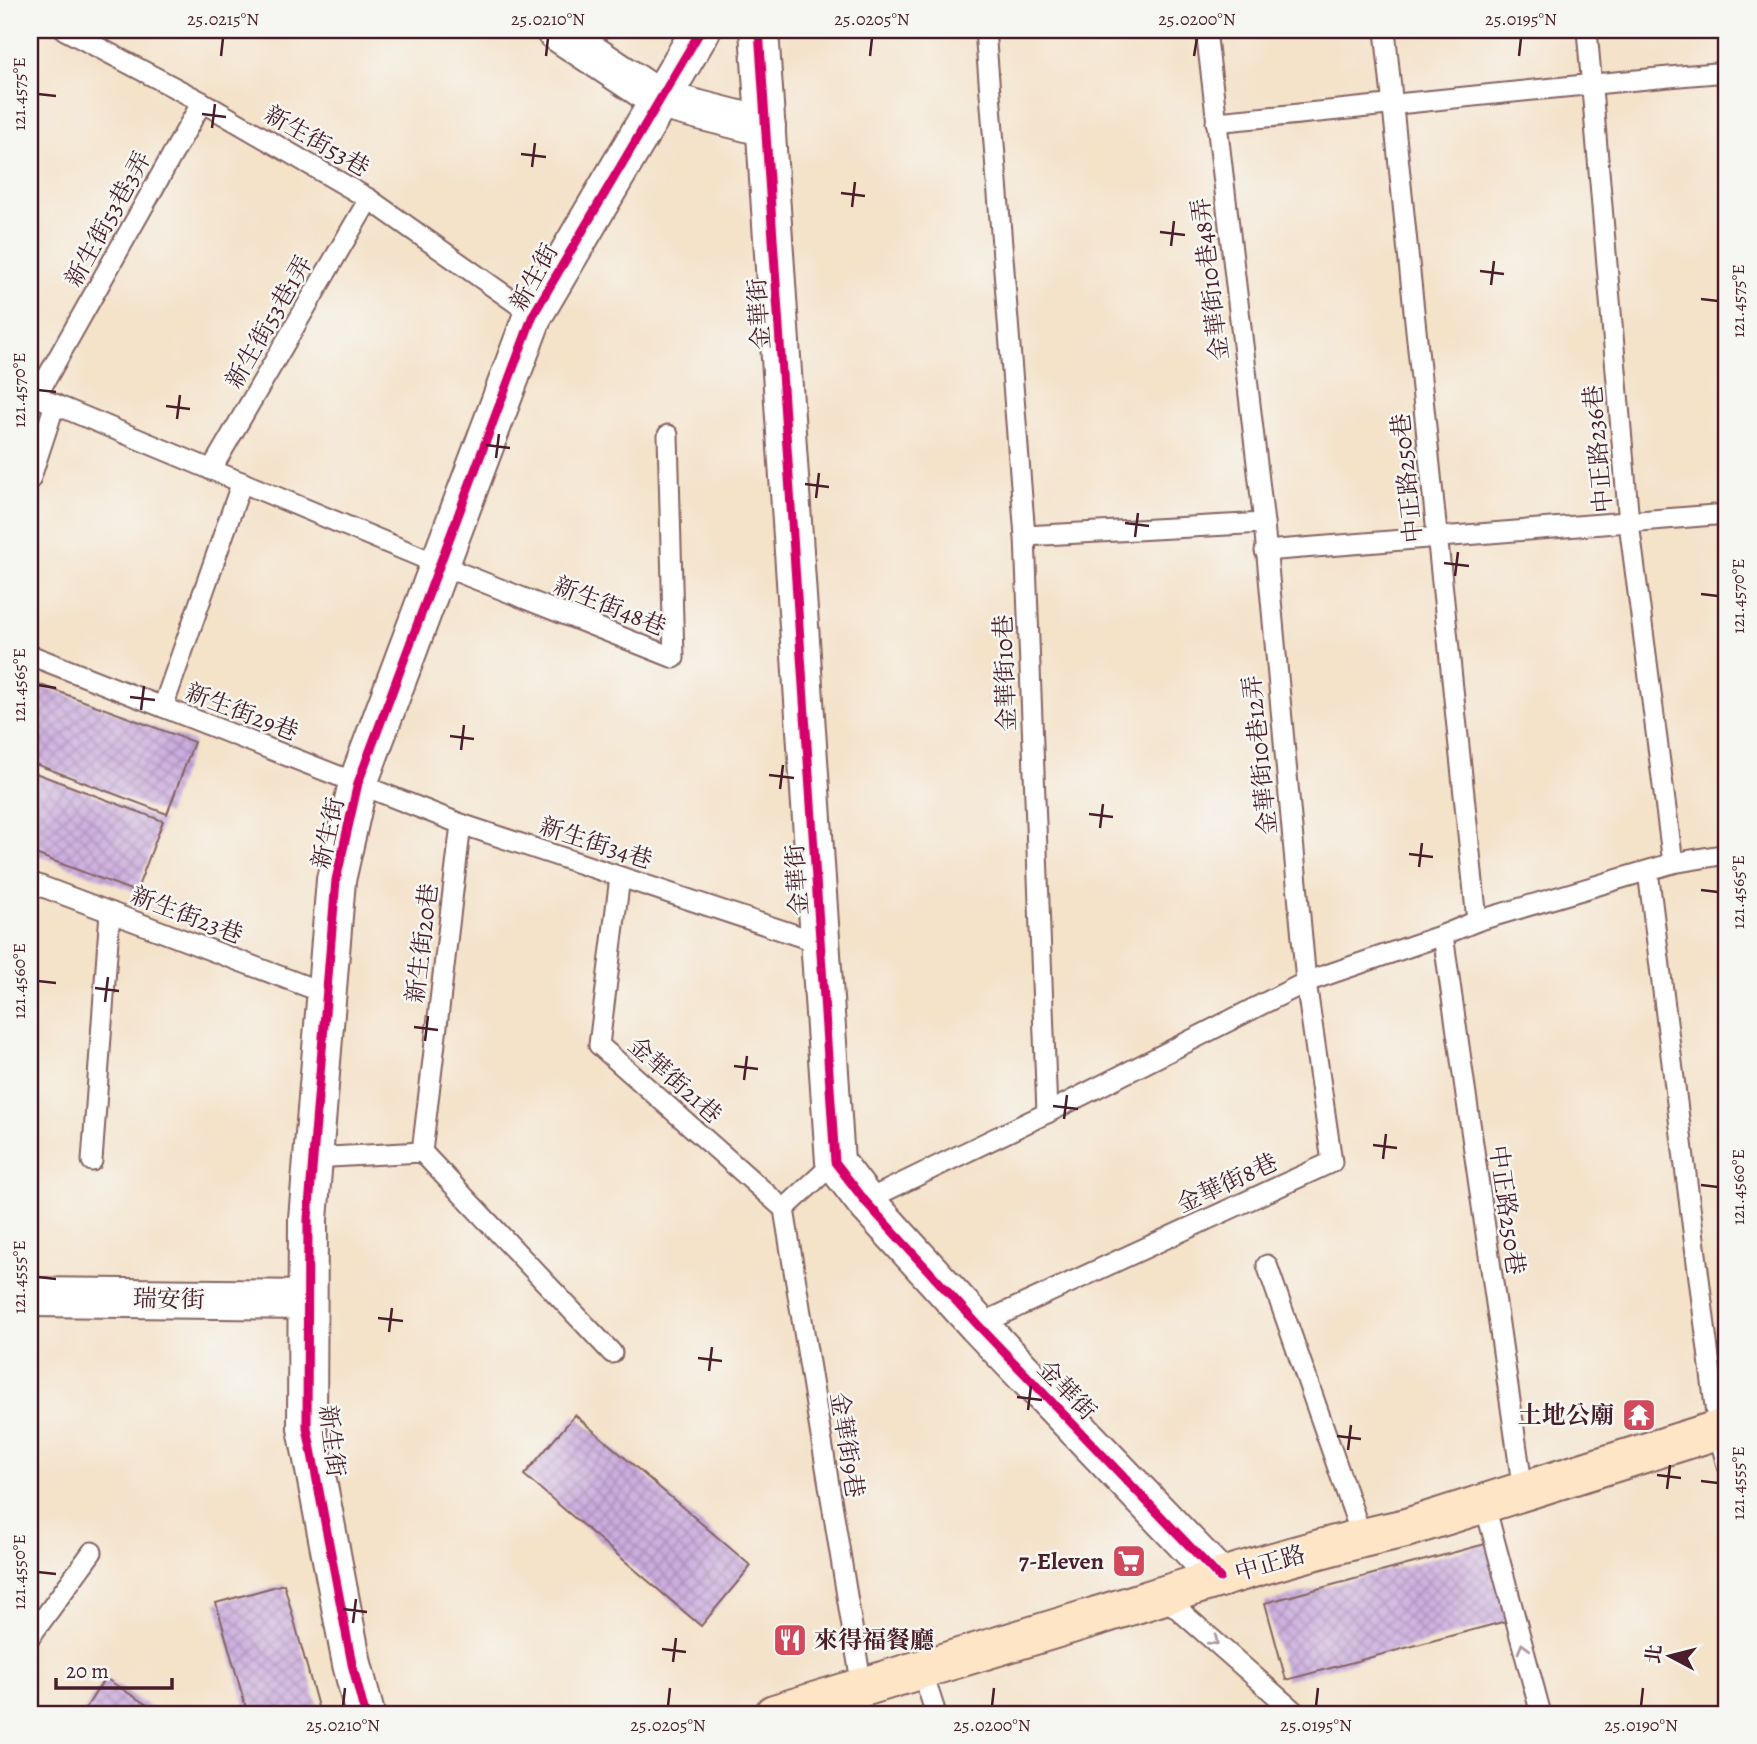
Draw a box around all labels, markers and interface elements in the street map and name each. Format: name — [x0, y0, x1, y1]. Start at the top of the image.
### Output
text: 25.0215°N — [187, 7, 259, 31]
text: 25.0210°N — [511, 7, 585, 31]
text: 25.0205°N — [834, 7, 910, 31]
text: 25.0200°N — [1158, 7, 1236, 31]
text: 25.0195°N — [1485, 7, 1557, 31]
text: 121.4575°E — [7, 57, 31, 131]
street label: 新生街53巷 — [259, 98, 375, 184]
street label: 新生街53巷3弄 — [58, 146, 158, 292]
street label: 金華街10巷48弄 — [1184, 196, 1236, 362]
street label: 新生街 — [503, 238, 565, 316]
street label: 新生街53巷1弄 — [218, 250, 320, 394]
text: 121.4575°E — [1726, 264, 1750, 338]
street label: 金華街 — [741, 277, 777, 351]
text: 121.4570°E — [7, 352, 31, 428]
street label: 中正路236巷 — [1576, 384, 1620, 514]
street label: 中正路250巷 — [1384, 411, 1430, 545]
text: 121.4570°E — [1726, 558, 1750, 634]
street label: 新生街48巷 — [549, 569, 671, 643]
street label: 金華街10巷 — [987, 614, 1023, 732]
text: 121.4565°E — [7, 648, 31, 722]
street label: 金華街10巷12弄 — [1236, 673, 1284, 837]
street label: 新生街29巷 — [181, 676, 303, 748]
street label: 新生街 — [304, 794, 352, 872]
street label: 新生街34巷 — [535, 810, 657, 876]
street label: 金華街 — [779, 843, 815, 917]
text: 121.4565°E — [1726, 855, 1750, 929]
street label: 新生街23巷 — [126, 879, 248, 951]
street label: 新生街20巷 — [399, 881, 445, 1005]
text: 121.4560°E — [7, 943, 31, 1019]
street label: 金華街21巷 — [621, 1029, 729, 1131]
street label: 中正路250巷 — [1482, 1143, 1532, 1277]
street label: 金華街8巷 — [1171, 1146, 1283, 1220]
text: 121.4560°E — [1726, 1149, 1750, 1225]
text: 121.4555°E — [7, 1240, 31, 1314]
street label: 瑞安街 — [133, 1282, 205, 1316]
street label: 金華街 — [1030, 1353, 1104, 1427]
street label: 金華街9巷 — [823, 1390, 871, 1500]
temple icon: 土地公廟 — [1620, 1396, 1658, 1434]
place label: 土地公廟 — [1518, 1399, 1614, 1431]
street label: 新生街 — [312, 1403, 352, 1479]
text: 121.4555°E — [1726, 1446, 1750, 1520]
text: 121.4550°E — [7, 1534, 31, 1610]
street label: 中正路 — [1231, 1538, 1309, 1588]
supermarket icon: 7-Eleven — [1110, 1542, 1148, 1580]
place label: 7-Eleven — [1019, 1545, 1105, 1577]
restaurant icon: 來得福餐廳 — [771, 1621, 809, 1659]
north arrow — [1634, 1622, 1704, 1692]
place label: 來得福餐廳 — [814, 1624, 934, 1656]
one-way arrow — [1206, 1633, 1219, 1645]
one-way arrow — [1517, 1642, 1531, 1654]
text: 北 — [1640, 1643, 1668, 1665]
scale bar — [56, 1646, 172, 1690]
text: 20 m — [66, 1657, 109, 1685]
text: 25.0210°N — [306, 1713, 380, 1737]
text: 25.0205°N — [630, 1713, 706, 1737]
text: 25.0200°N — [953, 1713, 1031, 1737]
text: 25.0195°N — [1280, 1713, 1352, 1737]
text: 25.0190°N — [1604, 1713, 1678, 1737]

